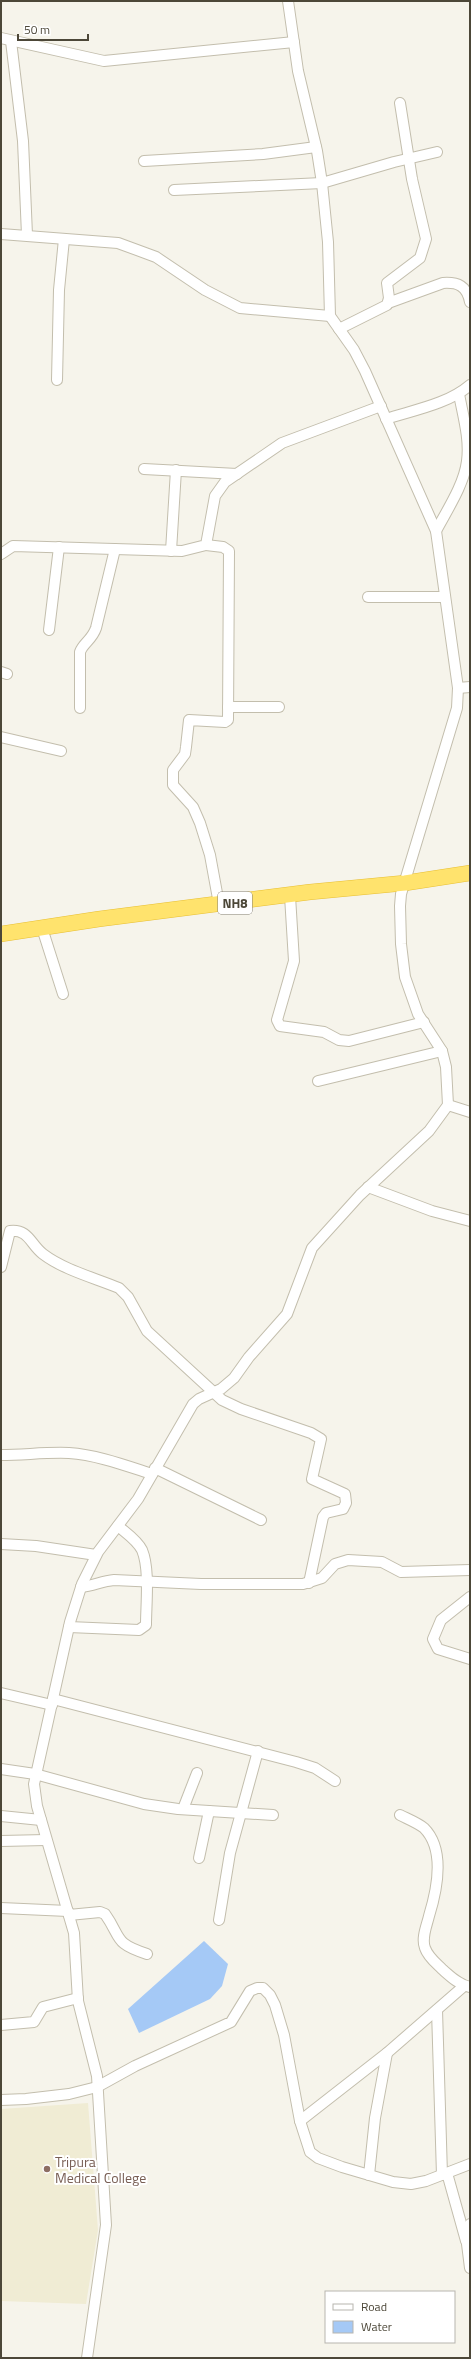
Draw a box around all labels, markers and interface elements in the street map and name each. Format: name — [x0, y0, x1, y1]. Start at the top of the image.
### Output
scale bar — [18, 16, 88, 42]
text: 50 m — [24, 20, 50, 39]
road number: NH8 — [218, 892, 252, 914]
place label: Tripura Medical College — [55, 2151, 146, 2188]
marker: Tripura Medical College — [42, 2164, 52, 2174]
legend — [325, 2291, 455, 2343]
text: Road — [361, 2297, 387, 2316]
text: Water — [361, 2317, 392, 2336]

